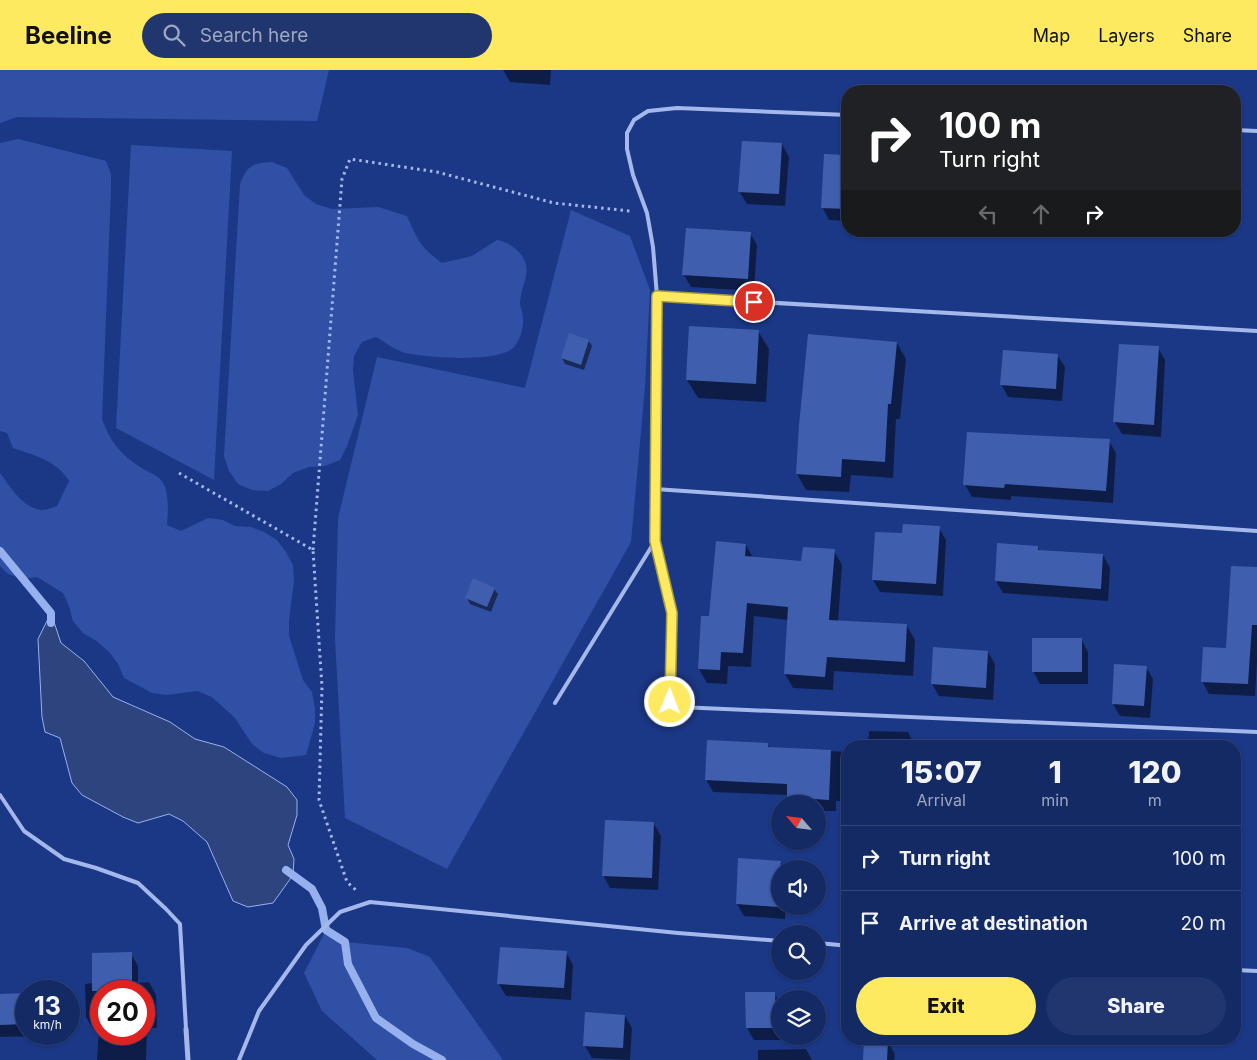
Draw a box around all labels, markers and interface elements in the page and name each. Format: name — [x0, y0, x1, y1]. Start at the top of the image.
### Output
search box — [142, 13, 492, 58]
text: Beeline — [25, 21, 112, 50]
icon: search — [160, 21, 188, 49]
text: Search here — [200, 24, 308, 47]
text: Map — [1033, 25, 1070, 46]
text: Layers — [1098, 25, 1155, 46]
text: Share — [1183, 25, 1232, 46]
text: 100 m — [939, 104, 1042, 146]
icon: right — [856, 105, 921, 170]
text: Turn right — [939, 146, 1040, 172]
icon: left — [974, 200, 1002, 228]
icon: ahead — [1027, 200, 1055, 228]
icon: right — [1080, 200, 1108, 228]
pin — [733, 281, 775, 323]
icon: arrive — [740, 288, 768, 316]
position arrow — [643, 675, 695, 727]
text: 15:07 — [901, 754, 982, 790]
text: 1 — [1048, 754, 1062, 790]
text: 120 — [1128, 754, 1181, 790]
text: Arrival — [917, 790, 966, 810]
text: min — [1041, 790, 1069, 810]
text: m — [1148, 790, 1162, 810]
north arrow — [771, 795, 826, 850]
map controls — [771, 795, 826, 1045]
icon: right — [856, 844, 884, 872]
text: Turn right — [899, 847, 990, 870]
text: 100 m — [1172, 847, 1226, 870]
button: sound — [771, 860, 826, 915]
icon: arrive — [856, 909, 884, 937]
text: Arrive at destination — [899, 912, 1088, 935]
text: 20 m — [1180, 912, 1226, 935]
button: search — [771, 925, 826, 980]
button: Exit — [856, 977, 1036, 1035]
button: Share — [1046, 977, 1226, 1035]
speed limit sign: 20 — [90, 980, 155, 1045]
button: layers — [771, 990, 826, 1045]
text: 13 — [34, 991, 61, 1021]
text: km/h — [33, 1017, 62, 1032]

